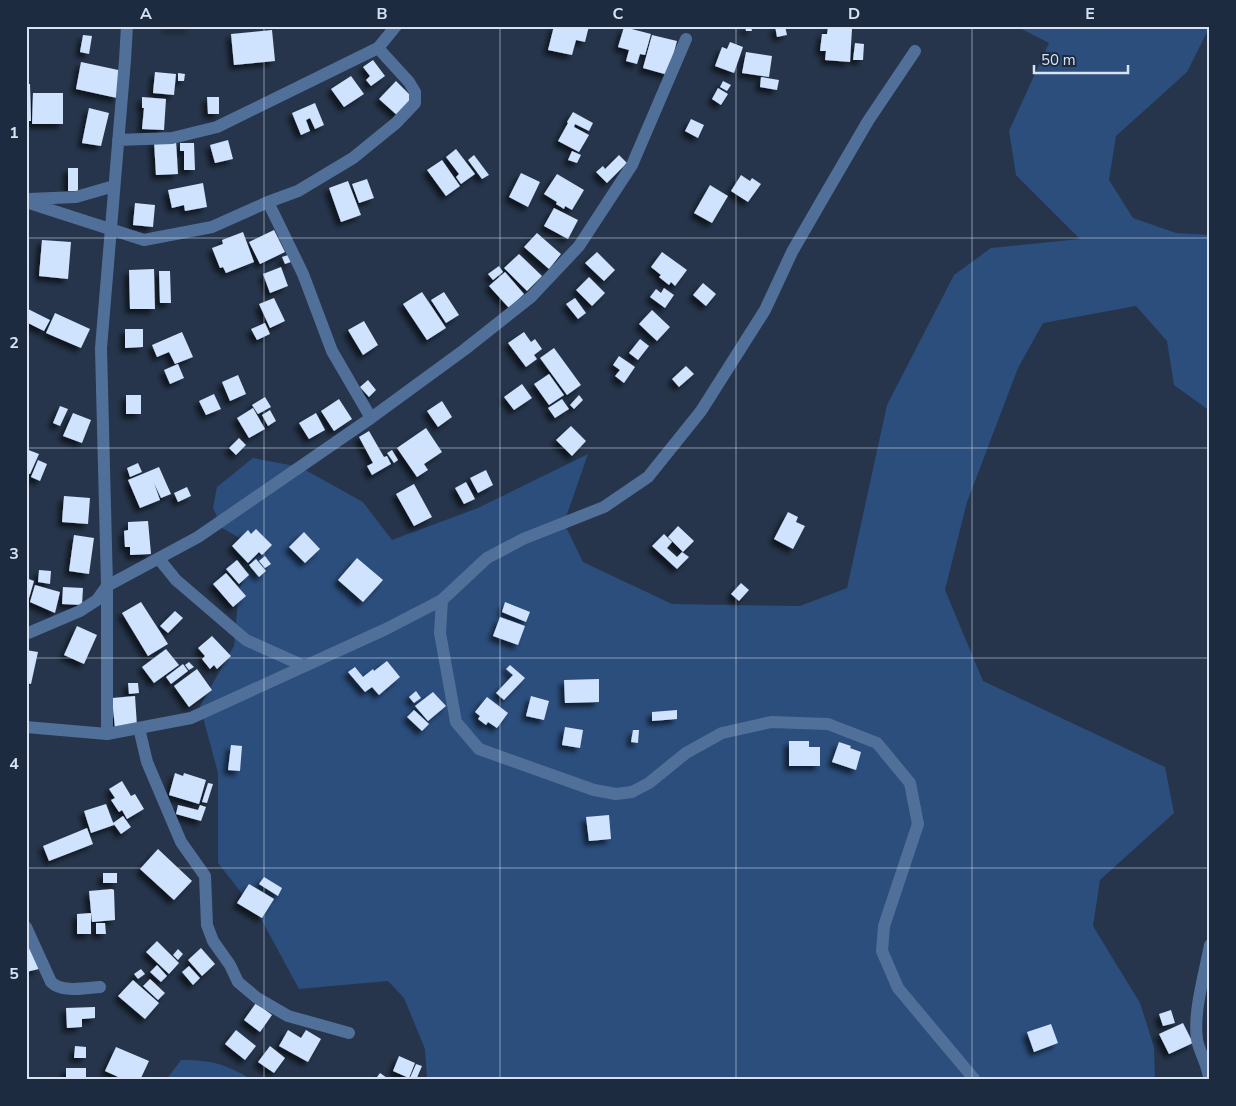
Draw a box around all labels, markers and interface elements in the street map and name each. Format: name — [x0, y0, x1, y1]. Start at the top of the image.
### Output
text: A — [140, 3, 152, 25]
text: B — [376, 3, 388, 25]
text: C — [613, 3, 624, 25]
text: D — [848, 3, 860, 25]
text: E — [1085, 3, 1095, 25]
scale bar — [1034, 42, 1127, 74]
text: 50 m — [1041, 50, 1076, 70]
text: 1 — [9, 122, 19, 144]
text: 2 — [9, 332, 19, 354]
text: 3 — [9, 543, 19, 565]
text: 4 — [9, 753, 19, 775]
text: 5 — [9, 963, 19, 985]

